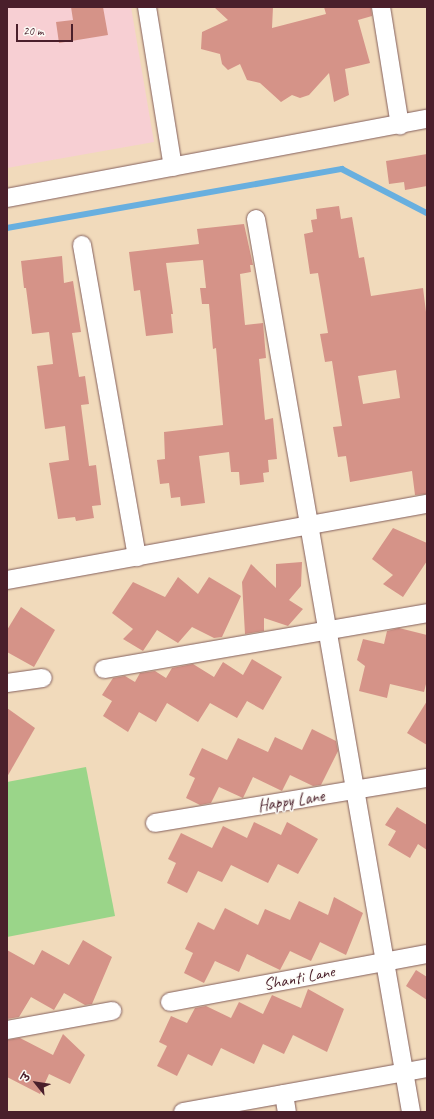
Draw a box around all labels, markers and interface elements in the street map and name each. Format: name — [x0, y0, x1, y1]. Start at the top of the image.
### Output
scale bar — [18, 16, 75, 42]
text: 20 m — [23, 23, 43, 39]
street label: Happy Lane — [256, 786, 326, 816]
street label: Shanti Lane — [262, 961, 336, 995]
north arrow — [16, 1063, 56, 1103]
text: उ — [18, 1070, 33, 1084]

